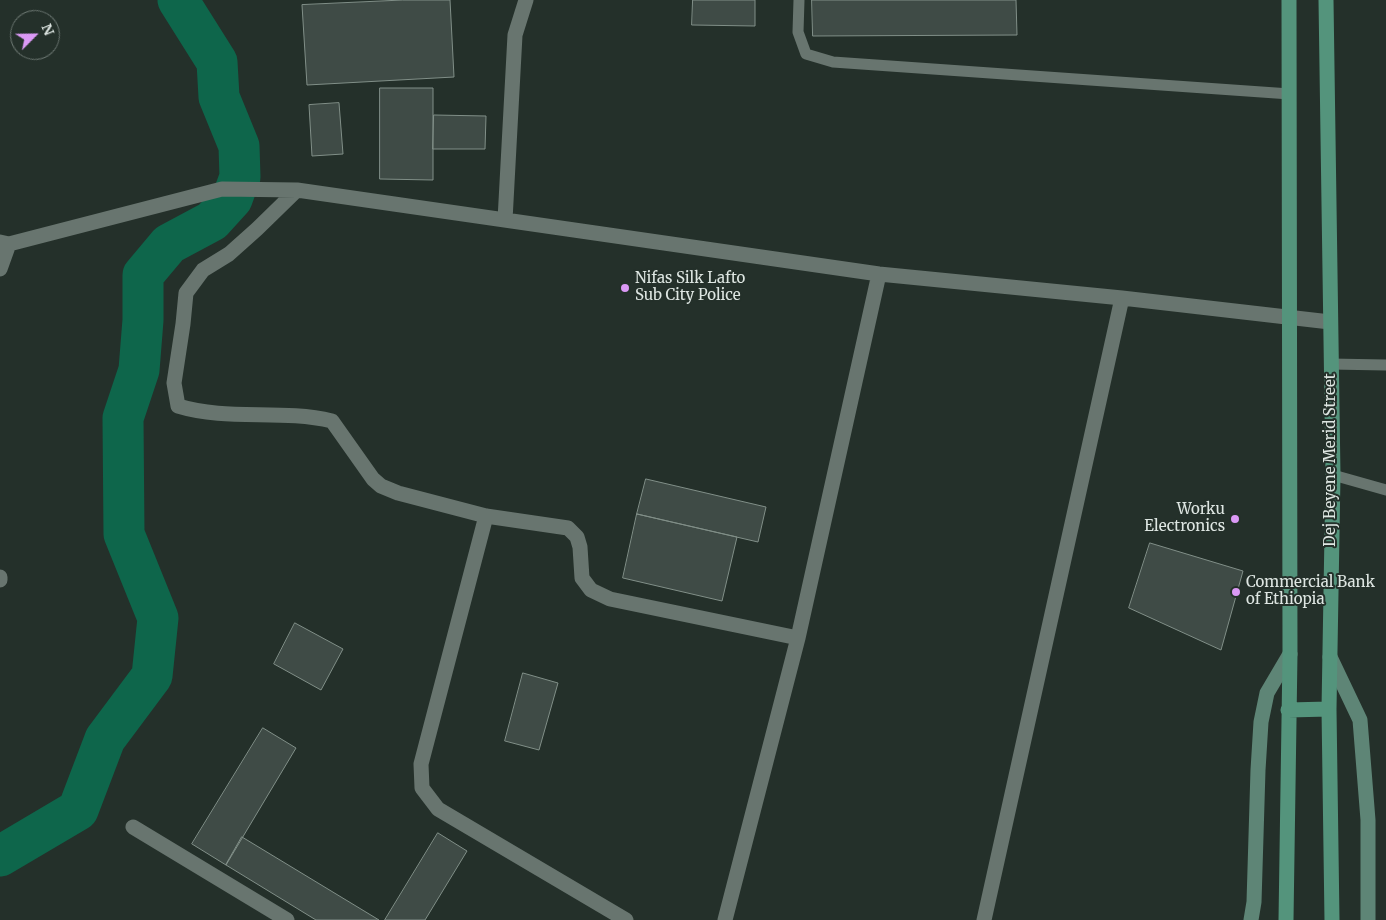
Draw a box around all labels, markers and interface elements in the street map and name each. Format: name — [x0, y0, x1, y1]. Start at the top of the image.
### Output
north arrow — [10, 10, 60, 60]
text: N — [37, 21, 58, 38]
place label: Nifas Silk Lafto Sub City Police — [635, 270, 745, 305]
marker: Nifas Silk Lafto Sub City Police — [619, 282, 631, 294]
street label: Dej Beyene Merid Street — [1322, 373, 1340, 547]
place label: Worku Electronics — [1144, 501, 1225, 536]
marker: Worku Electronics — [1229, 513, 1241, 525]
place label: Commercial Bank of Ethiopia — [1246, 574, 1375, 609]
marker: Commercial Bank of Ethiopia — [1230, 586, 1242, 598]

